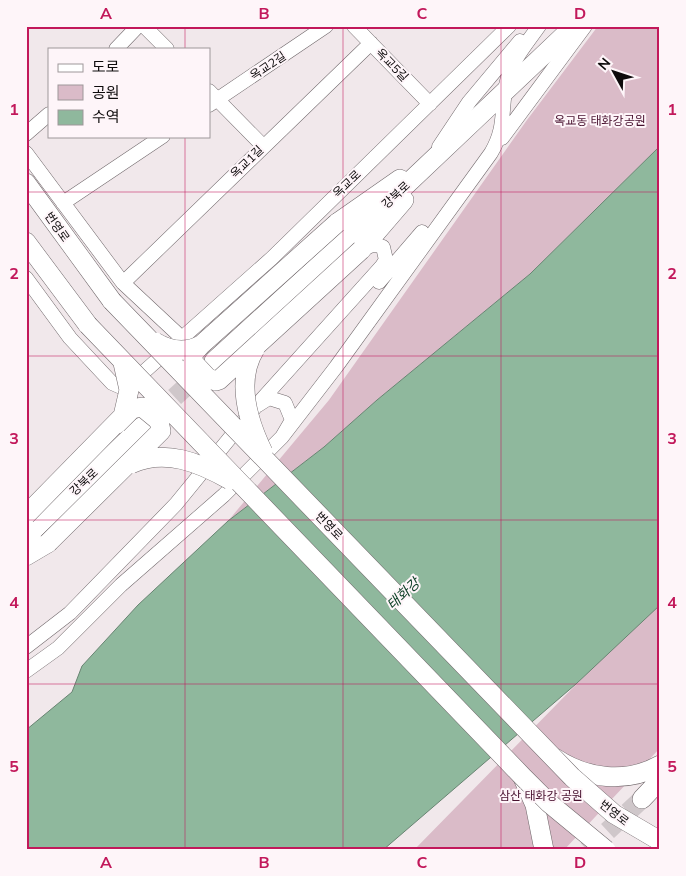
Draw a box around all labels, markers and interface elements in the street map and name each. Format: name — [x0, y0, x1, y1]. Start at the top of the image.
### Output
text: A — [100, 3, 112, 23]
text: B — [258, 3, 270, 23]
text: C — [417, 3, 428, 23]
text: D — [574, 3, 586, 23]
street label: 옥교5길 — [373, 45, 412, 84]
legend — [48, 48, 210, 138]
street label: 옥교2길 — [247, 48, 289, 83]
north arrow — [588, 48, 638, 98]
text: N — [594, 54, 614, 73]
text: 도로 — [92, 57, 120, 76]
text: 공원 — [92, 83, 120, 102]
text: 1 — [9, 99, 19, 119]
text: 1 — [667, 99, 677, 119]
text: 수역 — [92, 107, 120, 126]
park label: 옥교동 태화강공원 — [554, 113, 646, 128]
street label: 옥교1길 — [227, 142, 266, 181]
street label: 옥교로 — [330, 167, 364, 201]
street label: 강북로 — [378, 178, 413, 211]
street label: 번영로 — [42, 209, 73, 245]
text: 2 — [9, 263, 19, 283]
text: 2 — [667, 263, 677, 283]
text: 3 — [9, 428, 19, 448]
text: 3 — [667, 428, 677, 448]
street label: 강북로 — [66, 465, 101, 498]
street label: 번영로 — [312, 509, 346, 543]
water label: 태화강 — [383, 573, 425, 614]
text: 4 — [9, 592, 19, 612]
text: 4 — [667, 592, 677, 612]
text: 5 — [9, 756, 19, 776]
text: 5 — [667, 756, 677, 776]
park label: 삼산 태화강 공원 — [499, 788, 583, 803]
street label: 번영로 — [597, 796, 632, 829]
text: A — [100, 852, 112, 872]
text: B — [258, 852, 270, 872]
text: C — [417, 852, 428, 872]
text: D — [574, 852, 586, 872]

